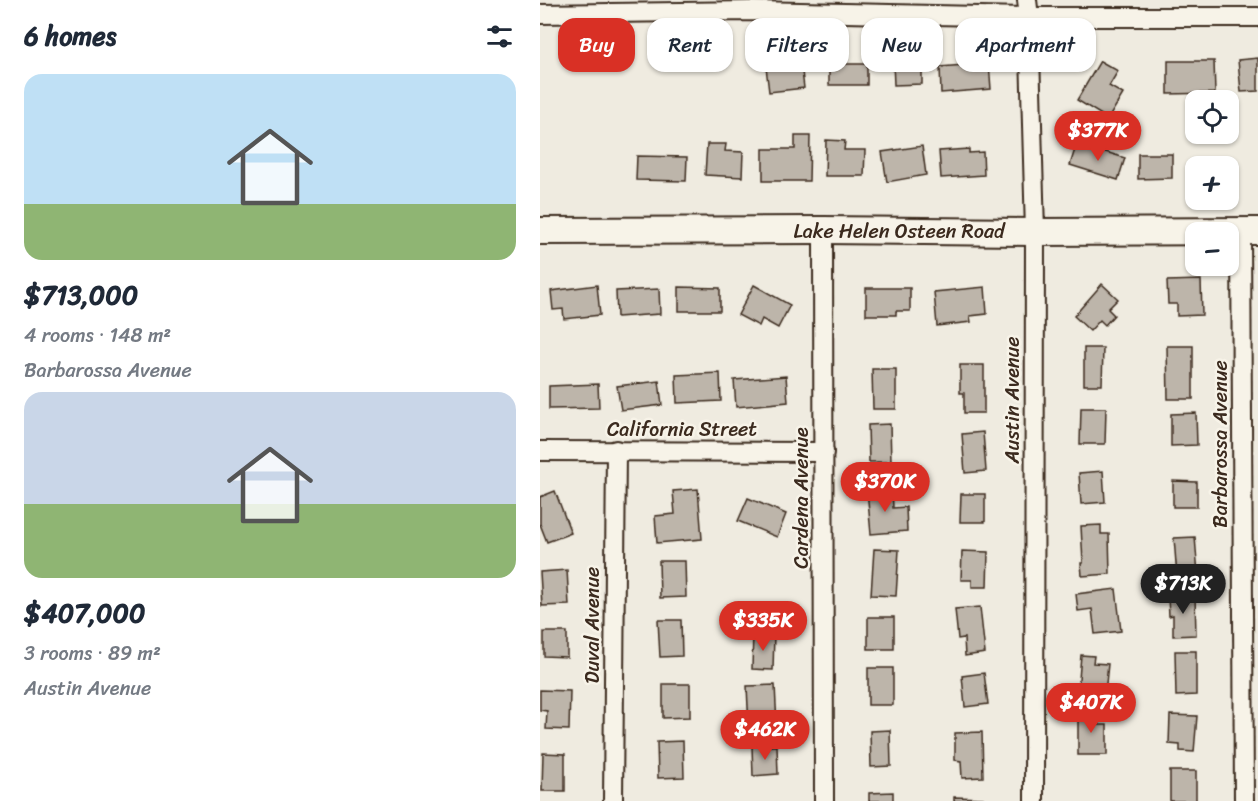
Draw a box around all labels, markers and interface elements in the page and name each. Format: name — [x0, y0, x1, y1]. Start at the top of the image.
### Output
text: 6 homes — [24, 13, 116, 59]
chip: Buy — [558, 18, 635, 72]
chip: Rent — [647, 18, 733, 72]
chip: Filters — [745, 18, 849, 72]
chip: New — [861, 18, 943, 72]
chip: Apartment — [955, 18, 1096, 72]
icon: filters — [483, 20, 516, 53]
map controls — [1185, 90, 1239, 276]
button: locate — [1185, 90, 1239, 144]
pin: $377K — [1056, 111, 1140, 162]
icon: home — [216, 113, 324, 221]
text: $377K — [1068, 113, 1128, 148]
button: + — [1185, 156, 1239, 210]
street label: Lake Helen Osteen Road — [794, 214, 1006, 249]
button: − — [1185, 222, 1239, 276]
text: $713,000 — [24, 272, 138, 318]
text: 4 rooms · 148 m² — [24, 318, 171, 353]
street label: Austin Avenue — [995, 336, 1030, 465]
text: Barbarossa Avenue — [24, 353, 192, 388]
street label: Barbarossa Avenue — [1203, 360, 1238, 528]
street label: California Street — [607, 412, 757, 447]
street label: Cardena Avenue — [784, 427, 819, 569]
icon: home — [216, 431, 324, 539]
pin: $370K — [843, 462, 927, 513]
text: $370K — [855, 464, 915, 499]
pin: $713K — [1141, 564, 1225, 615]
text: $713K — [1155, 566, 1211, 601]
street label: Duval Avenue — [575, 567, 610, 683]
text: $407,000 — [24, 590, 145, 636]
pin: $335K — [721, 601, 805, 652]
text: $335K — [733, 603, 793, 638]
text: 3 rooms · 89 m² — [24, 636, 161, 671]
text: Austin Avenue — [24, 671, 151, 706]
pin: $407K — [1049, 683, 1133, 734]
text: $407K — [1060, 685, 1122, 720]
pin: $462K — [723, 710, 807, 761]
text: $462K — [734, 712, 796, 747]

